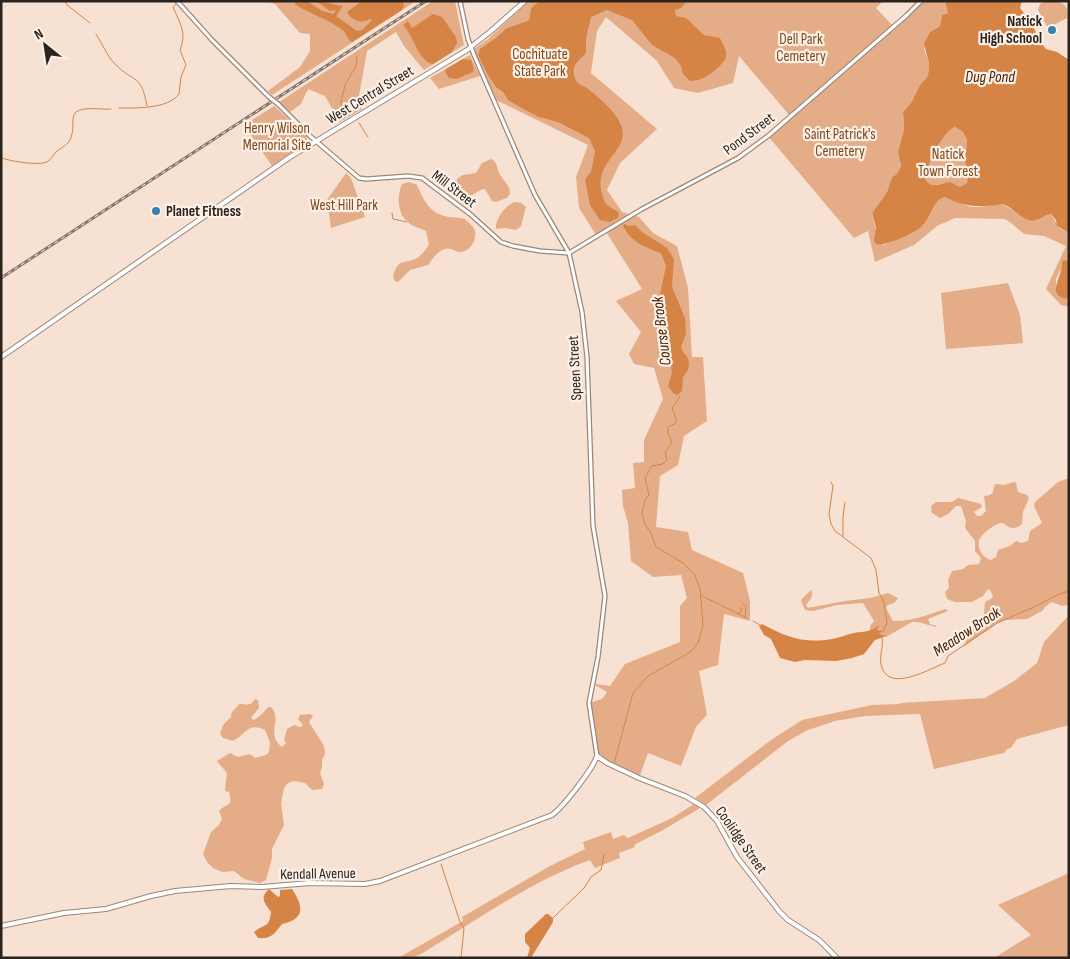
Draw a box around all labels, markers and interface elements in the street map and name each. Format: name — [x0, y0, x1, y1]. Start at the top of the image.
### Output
place label: Natick High School — [980, 12, 1043, 48]
north arrow — [20, 20, 70, 70]
marker: Natick High School — [1046, 24, 1058, 36]
text: N — [31, 25, 46, 43]
park label: Dell Park Cemetery — [776, 30, 826, 66]
park label: Cochituate State Park — [512, 45, 568, 81]
street label: West Central Street — [323, 61, 418, 129]
water label: Dug Pond — [965, 68, 1015, 87]
street label: Pond Street — [720, 108, 779, 159]
park label: Henry Wilson Memorial Site — [243, 119, 311, 155]
park label: Saint Patrick's Cemetery — [804, 125, 876, 161]
park label: Natick Town Forest — [918, 145, 979, 181]
street label: Mill Street — [428, 166, 481, 212]
park label: West Hill Park — [310, 196, 378, 215]
place label: Planet Fitness — [166, 202, 241, 221]
marker: Planet Fitness — [150, 205, 162, 217]
water label: Course Brook — [648, 294, 676, 367]
street label: Speen Street — [564, 335, 586, 401]
water label: Meadow Brook — [930, 603, 1005, 661]
street label: Coolidge Street — [711, 803, 771, 878]
street label: Kendall Avenue — [280, 864, 356, 884]

